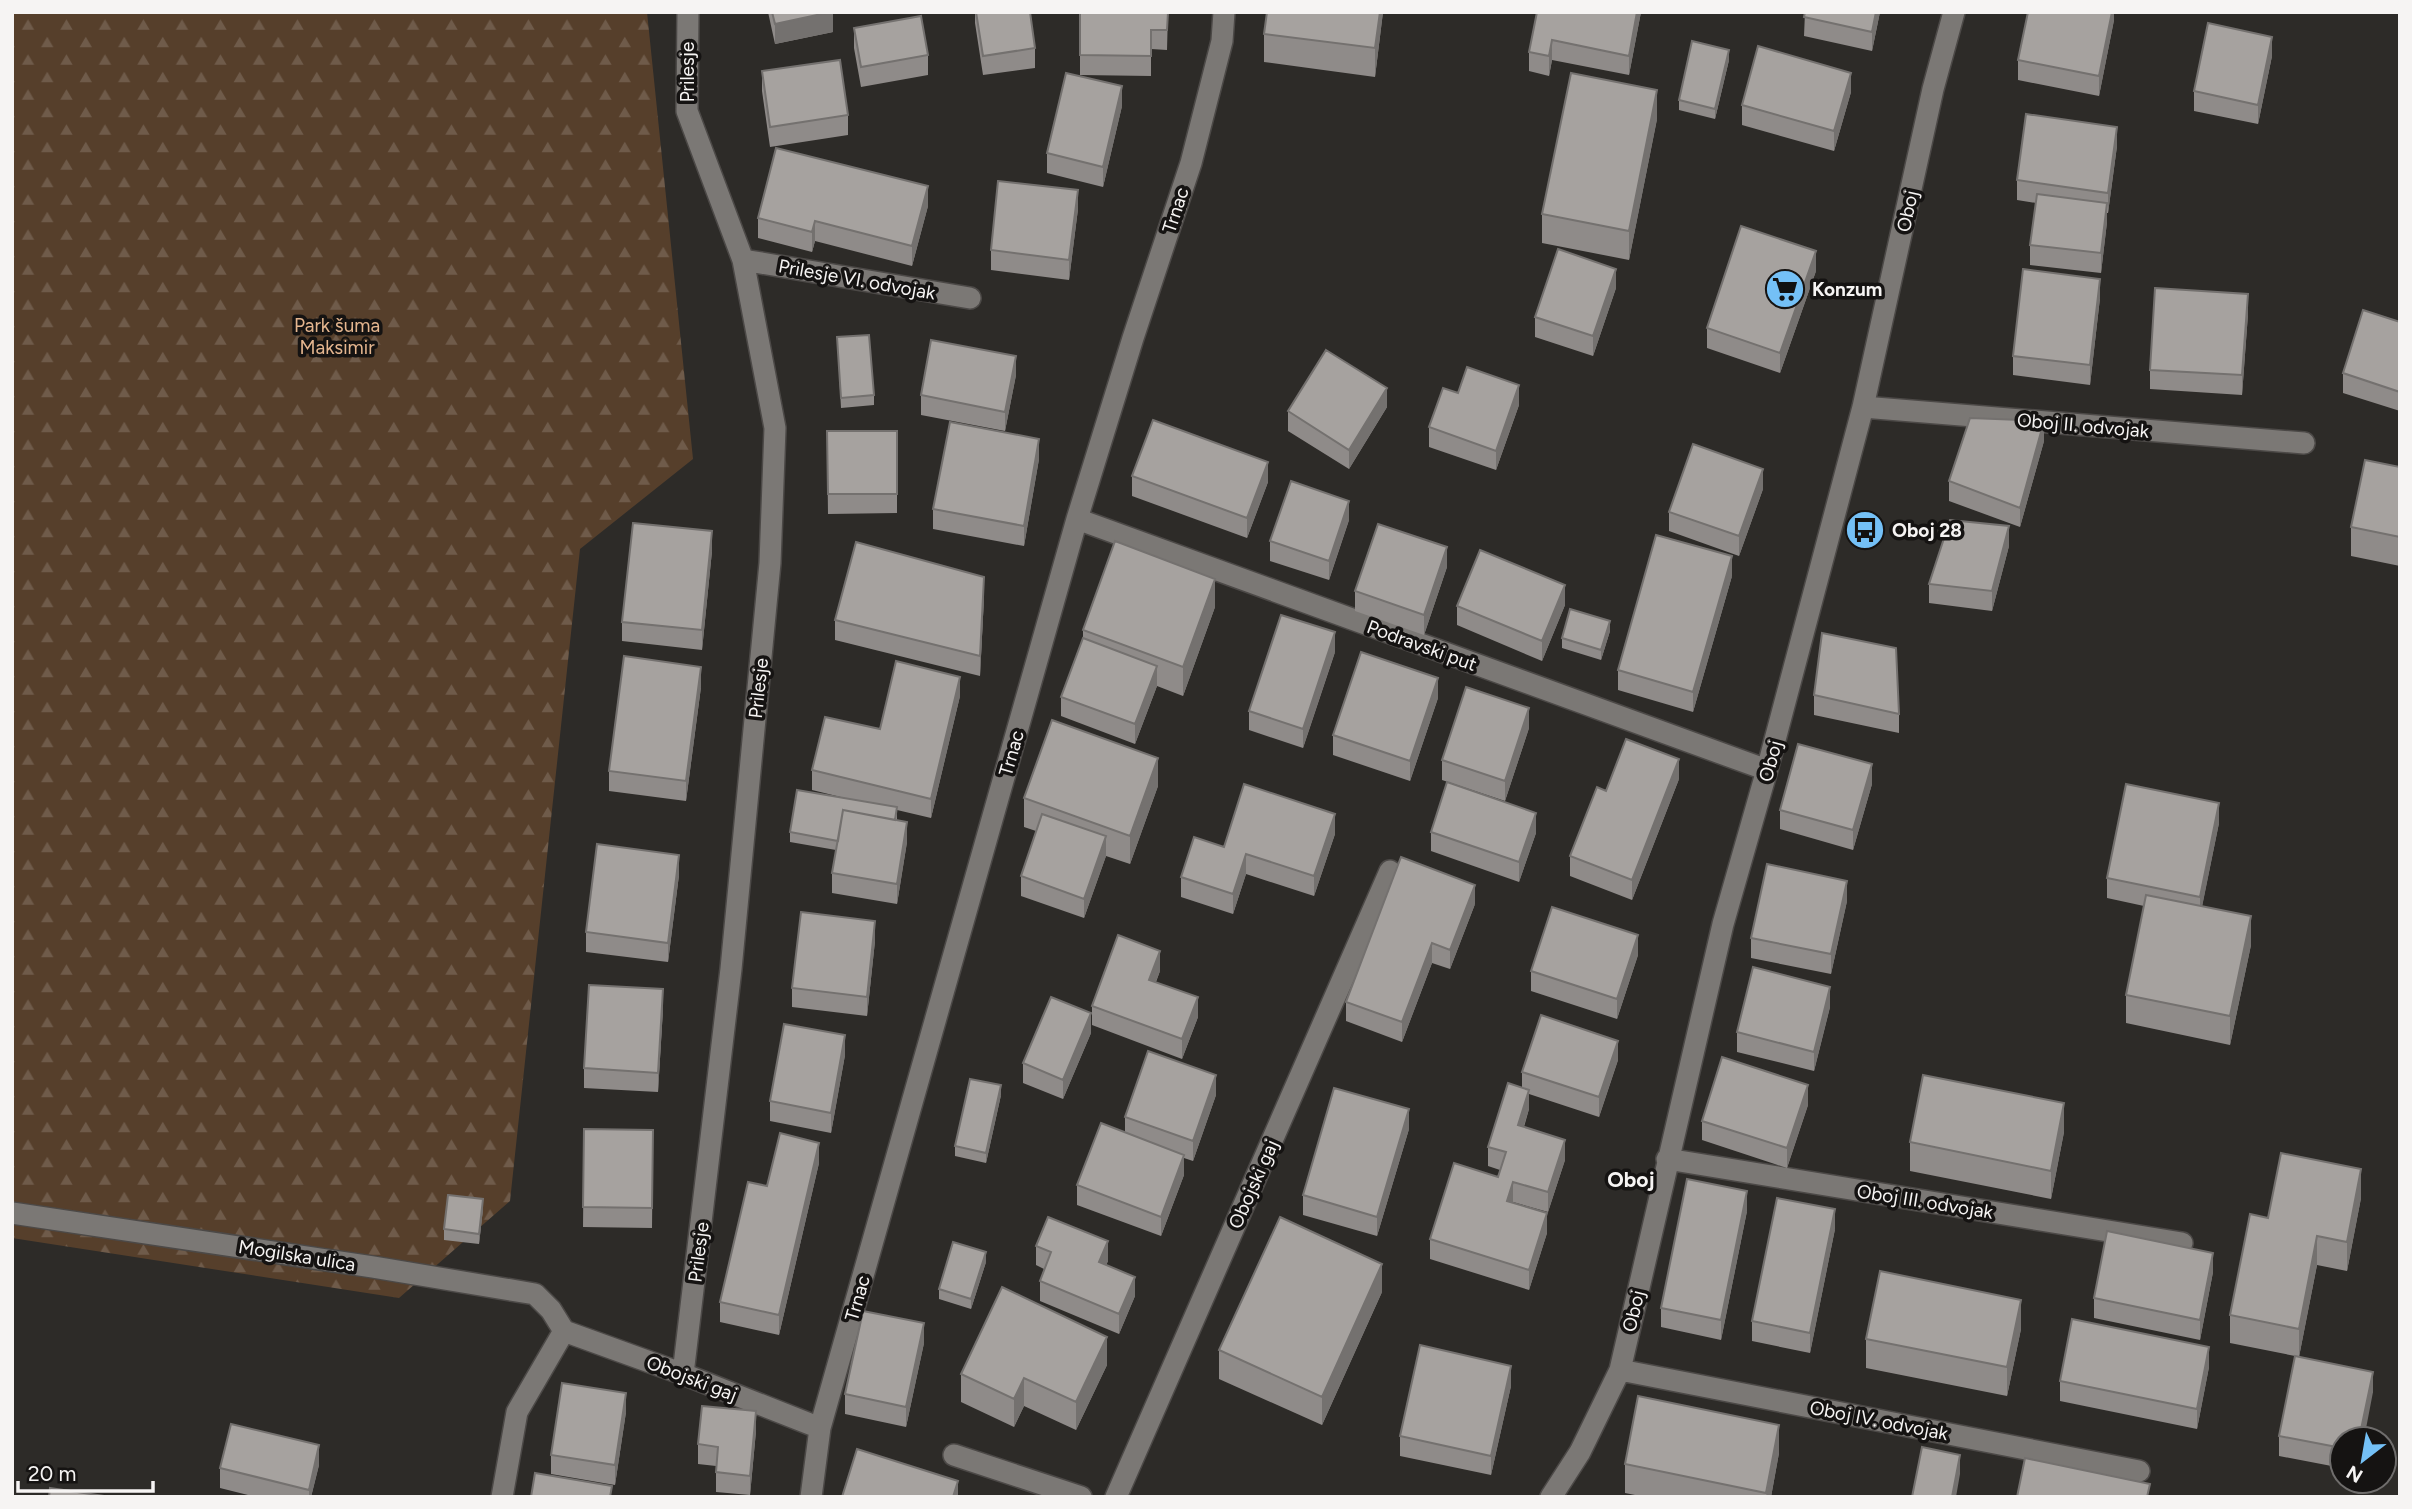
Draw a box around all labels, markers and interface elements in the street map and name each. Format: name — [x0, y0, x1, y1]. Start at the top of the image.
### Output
street label: Prilesje — [676, 42, 699, 102]
street label: Trnac — [1157, 184, 1194, 236]
street label: Oboj — [1892, 188, 1923, 234]
street label: Prilesje VI. odvojak — [777, 254, 938, 305]
supermarket icon: Konzum — [1764, 268, 1806, 310]
place label: Konzum — [1812, 278, 1882, 301]
park label: Park šuma Maksimir — [294, 314, 380, 359]
street label: Oboj II. odvojak — [2016, 408, 2151, 443]
bus stop icon: Oboj 28 — [1844, 509, 1886, 551]
place label: Oboj 28 — [1892, 519, 1962, 542]
street label: Podravski put — [1364, 615, 1480, 676]
street label: Prilesje — [744, 657, 773, 719]
street label: Trnac — [994, 728, 1029, 779]
street label: Oboj — [1754, 738, 1787, 784]
street label: Obojski gaj — [1224, 1136, 1283, 1232]
district label: Oboj — [1607, 1167, 1655, 1192]
street label: Oboj III. odvojak — [1855, 1179, 1995, 1224]
street label: Prilesje — [683, 1221, 714, 1284]
street label: Mogilska ulica — [237, 1235, 357, 1276]
street label: Trnac — [840, 1273, 875, 1324]
street label: Oboj — [1618, 1288, 1649, 1334]
street label: Obojski gaj — [643, 1351, 740, 1406]
street label: Oboj IV. odvojak — [1808, 1396, 1951, 1445]
north arrow — [2328, 1425, 2398, 1495]
scale bar — [18, 1450, 152, 1494]
text: 20 m — [28, 1461, 76, 1486]
text: N — [2342, 1461, 2367, 1488]

